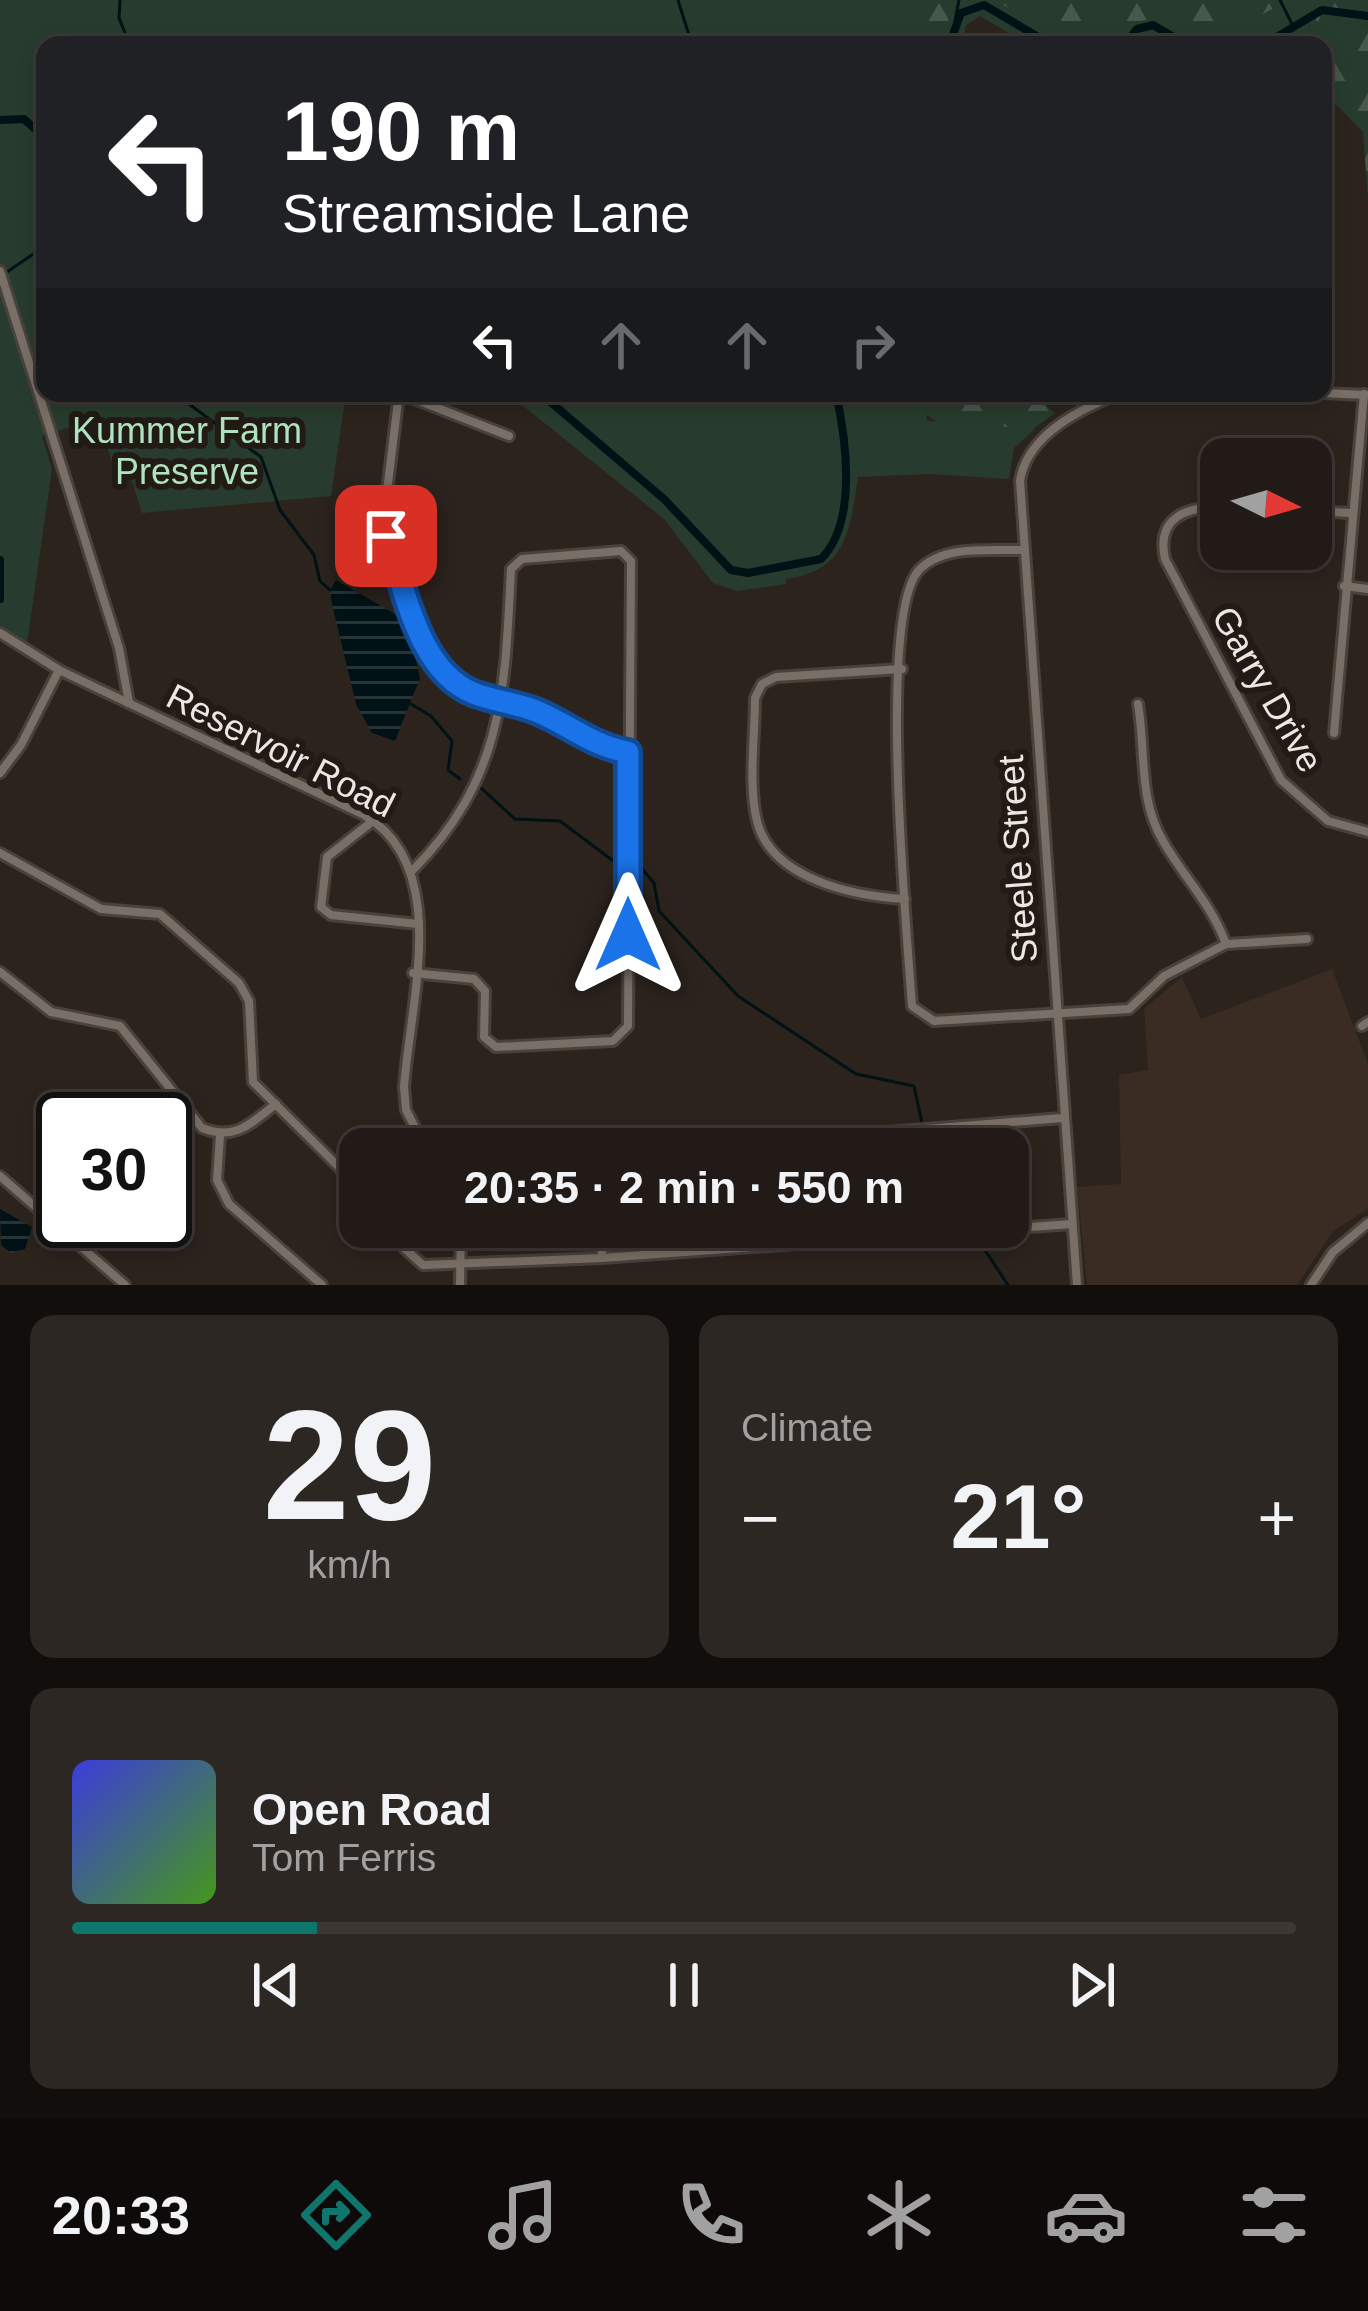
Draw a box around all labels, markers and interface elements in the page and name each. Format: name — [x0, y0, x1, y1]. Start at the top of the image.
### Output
icon: left — [84, 84, 240, 240]
text: 190 m — [282, 84, 520, 178]
text: Streamside Lane — [282, 183, 690, 243]
icon: left — [462, 312, 528, 378]
icon: ahead — [588, 312, 654, 378]
icon: ahead — [714, 312, 780, 378]
icon: right — [840, 312, 906, 378]
park label: Kummer Farm Preserve — [72, 410, 302, 492]
north arrow — [1200, 438, 1332, 570]
map controls — [1200, 438, 1332, 570]
pin — [335, 485, 437, 587]
icon: arrive — [353, 503, 419, 569]
street label: Garry Drive — [1204, 599, 1331, 779]
street label: Reservoir Road — [160, 675, 402, 825]
street label: Steele Street — [990, 754, 1045, 964]
position arrow — [565, 872, 691, 998]
speed limit sign: 30 — [36, 1092, 192, 1248]
text: 20:35 · 2 min · 550 m — [464, 1162, 904, 1213]
text: 29 — [263, 1378, 436, 1552]
text: Climate — [741, 1406, 873, 1449]
text: 21° — [950, 1467, 1087, 1567]
text: − — [741, 1481, 780, 1555]
text: + — [1257, 1481, 1296, 1555]
text: km/h — [307, 1543, 392, 1586]
text: Open Road — [252, 1784, 492, 1835]
text: Tom Ferris — [252, 1836, 436, 1879]
icon: previous — [243, 1952, 309, 2018]
icon: pause — [651, 1952, 717, 2018]
icon: next — [1059, 1952, 1125, 2018]
icon: directions — [294, 2173, 378, 2257]
icon: music — [481, 2173, 565, 2257]
icon: phone — [669, 2173, 753, 2257]
icon: climate — [857, 2173, 941, 2257]
icon: car — [1044, 2173, 1128, 2257]
icon: filters — [1232, 2173, 1316, 2257]
text: 20:33 — [52, 2185, 190, 2245]

